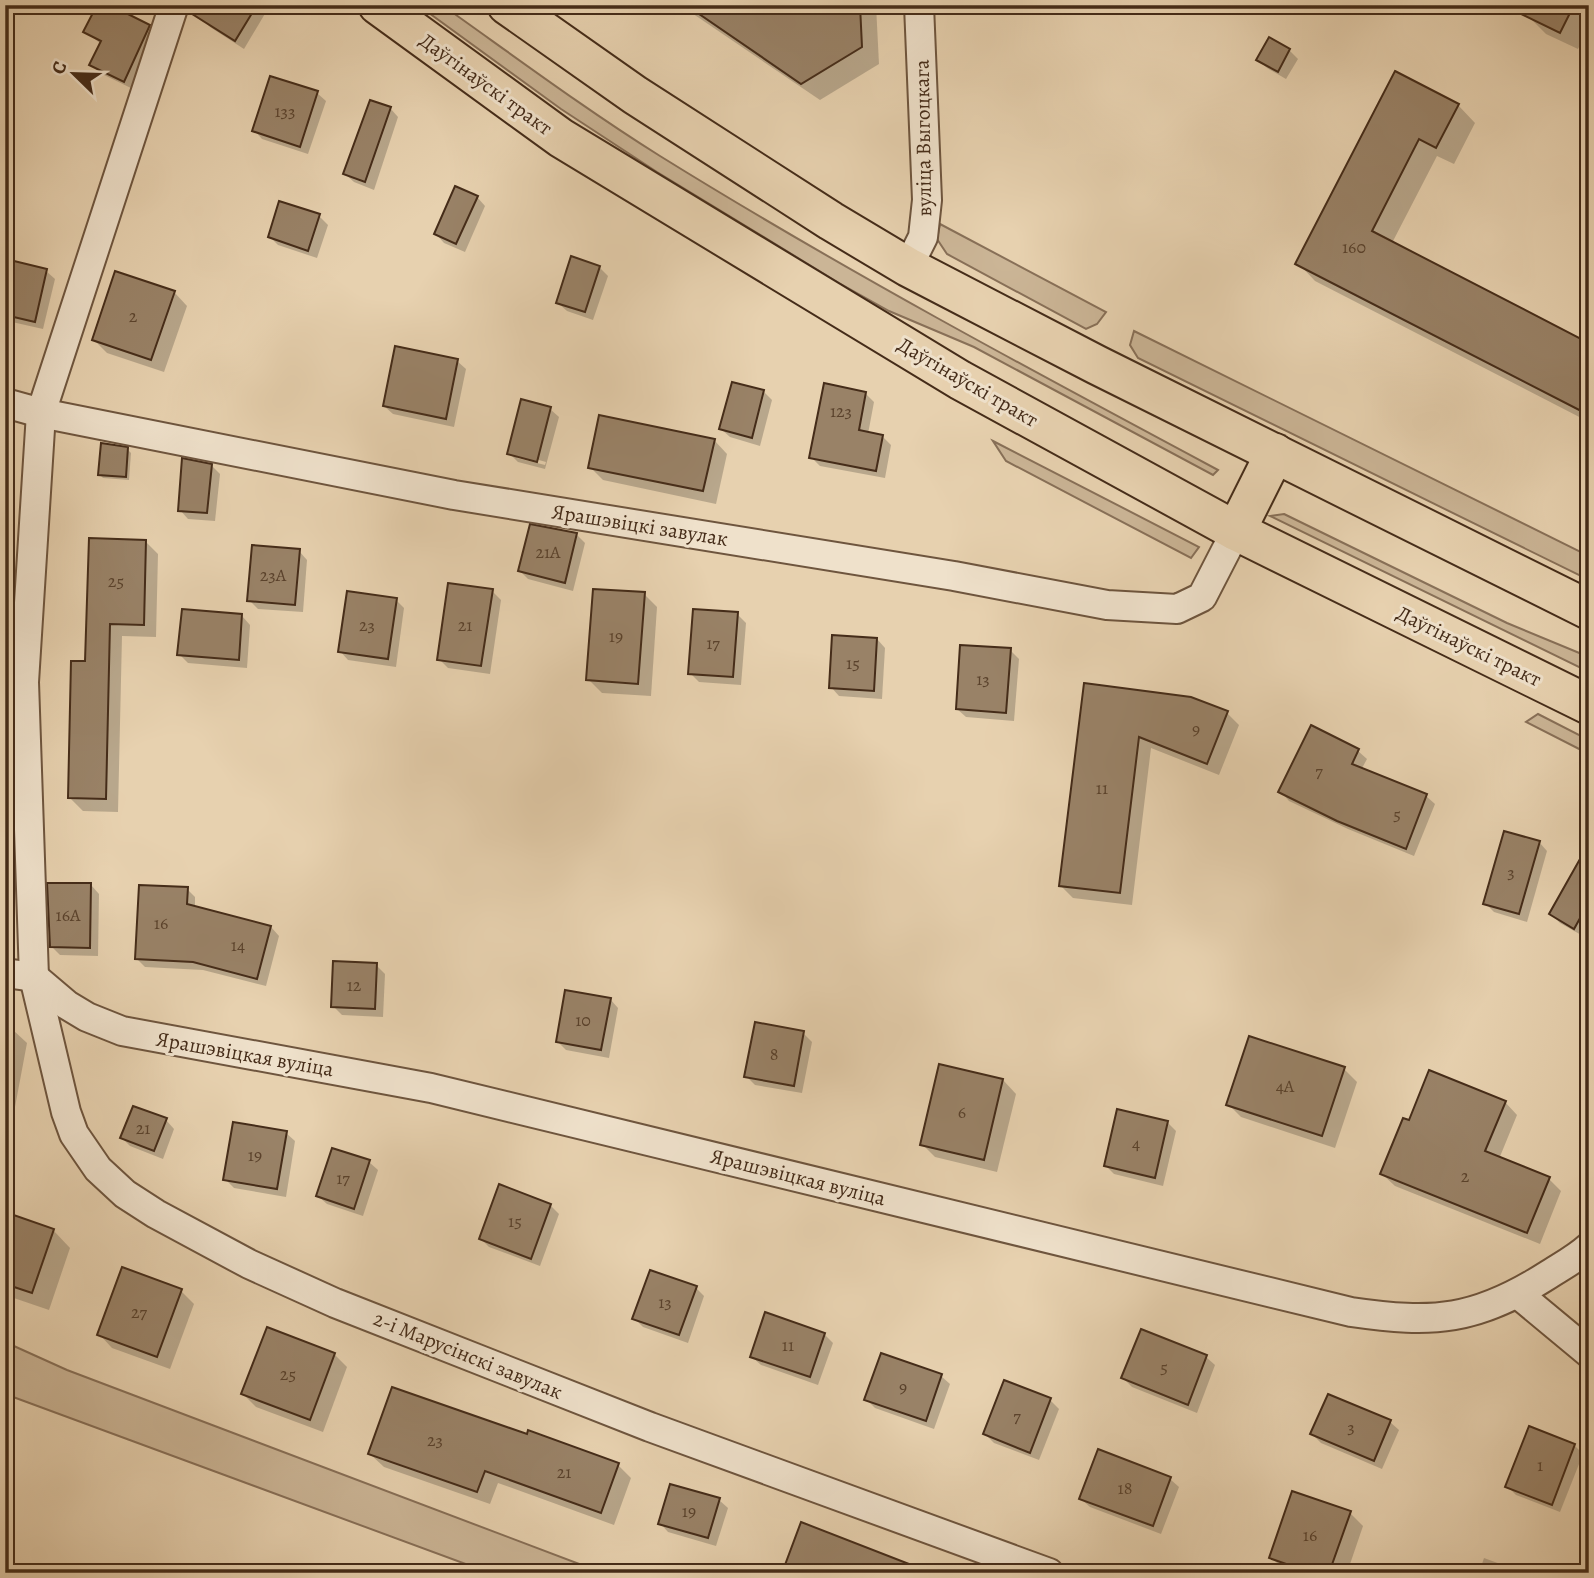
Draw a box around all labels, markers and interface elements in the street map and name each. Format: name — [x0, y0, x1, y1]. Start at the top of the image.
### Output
street label: Даўгінаўскі тракт — [414, 26, 558, 142]
north arrow — [38, 38, 108, 108]
text: С — [45, 57, 74, 78]
street label: вуліца Выгоцкага — [908, 59, 938, 217]
house number: 133 — [274, 99, 296, 123]
house number: 160 — [1342, 235, 1366, 259]
house number: 2 — [129, 304, 138, 328]
street label: Даўгінаўскі тракт — [893, 330, 1043, 434]
house number: 123 — [830, 399, 852, 423]
street label: Ярашэвіцкі завулак — [550, 497, 730, 553]
house number: 21А — [535, 540, 561, 564]
house number: 23А — [260, 563, 287, 587]
house number: 25 — [108, 569, 124, 593]
street label: Даўгінаўскі тракт — [1392, 599, 1546, 693]
house number: 23 — [359, 613, 375, 637]
house number: 21 — [458, 613, 472, 637]
house number: 19 — [609, 624, 623, 648]
house number: 17 — [706, 631, 720, 655]
house number: 15 — [846, 651, 860, 675]
house number: 13 — [976, 667, 990, 691]
house number: 9 — [1192, 717, 1200, 741]
house number: 7 — [1315, 759, 1323, 783]
house number: 11 — [1096, 776, 1108, 800]
house number: 5 — [1393, 802, 1401, 826]
house number: 3 — [1507, 860, 1515, 884]
house number: 16А — [56, 903, 81, 927]
house number: 16 — [154, 911, 168, 935]
house number: 14 — [231, 933, 245, 957]
house number: 12 — [347, 973, 362, 997]
house number: 10 — [575, 1008, 591, 1032]
street label: Ярашэвіцкая вуліца — [154, 1025, 336, 1083]
house number: 8 — [770, 1042, 778, 1066]
house number: 4А — [1276, 1074, 1295, 1098]
house number: 6 — [958, 1100, 966, 1124]
house number: 21 — [136, 1116, 150, 1140]
house number: 4 — [1132, 1131, 1140, 1155]
street label: Ярашэвіцкая вуліца — [707, 1142, 889, 1212]
house number: 19 — [248, 1143, 262, 1167]
house number: 2 — [1461, 1164, 1470, 1188]
house number: 17 — [336, 1166, 350, 1190]
house number: 15 — [508, 1209, 522, 1233]
house number: 13 — [658, 1290, 672, 1314]
house number: 27 — [131, 1300, 147, 1324]
street label: 2-і Марусінскі завулак — [369, 1304, 567, 1406]
house number: 11 — [782, 1333, 794, 1357]
house number: 5 — [1160, 1355, 1168, 1379]
house number: 25 — [280, 1362, 296, 1386]
house number: 9 — [899, 1375, 907, 1399]
house number: 7 — [1013, 1404, 1021, 1428]
house number: 3 — [1347, 1415, 1355, 1439]
house number: 23 — [427, 1428, 443, 1452]
house number: 1 — [1537, 1453, 1543, 1477]
house number: 21 — [557, 1460, 571, 1484]
house number: 18 — [1118, 1476, 1132, 1500]
house number: 19 — [682, 1499, 696, 1523]
house number: 16 — [1303, 1523, 1317, 1547]

